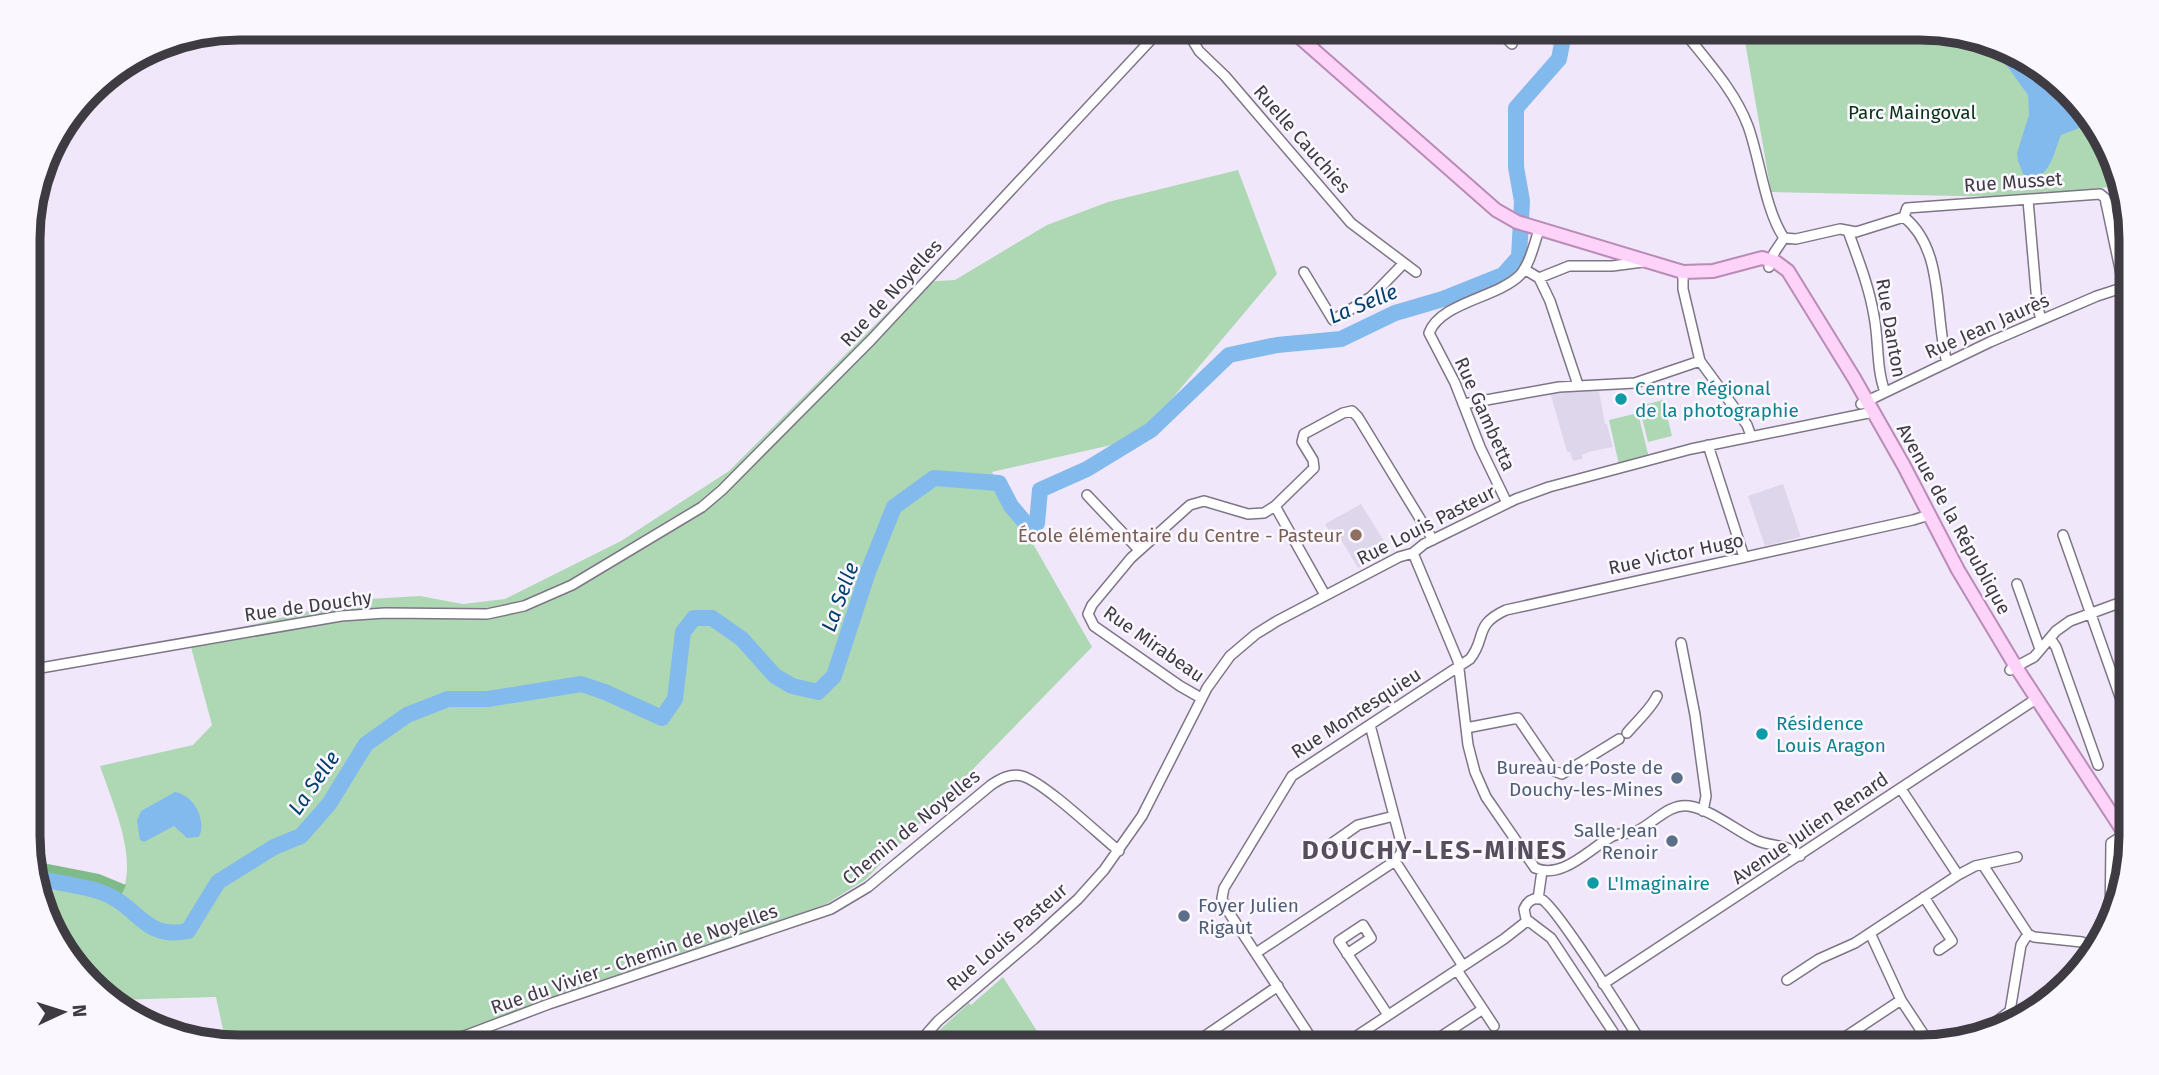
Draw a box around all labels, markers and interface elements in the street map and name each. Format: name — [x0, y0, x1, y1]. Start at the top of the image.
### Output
street label: Ruelle Cauchies — [1249, 80, 1355, 198]
park label: Parc Maingoval — [1848, 101, 1977, 124]
street label: Rue Musset — [1963, 167, 2063, 197]
street label: Rue de Noyelles — [835, 234, 947, 352]
street label: Rue Danton — [1871, 277, 1911, 379]
water label: La Selle — [1325, 278, 1401, 330]
street label: Rue Jean Jaurès — [1921, 288, 2053, 364]
street label: Rue Gambetta — [1450, 354, 1520, 474]
place label: Centre Régional de la photographie — [1635, 377, 1799, 422]
marker: Centre Régional de la photographie — [1613, 391, 1629, 407]
street label: Avenue de la République — [1892, 420, 2016, 618]
street label: Rue Louis Pasteur — [1353, 480, 1500, 570]
place label: École élémentaire du Centre - Pasteur — [1018, 524, 1343, 547]
marker: École élémentaire du Centre - Pasteur — [1348, 527, 1364, 543]
street label: Rue Victor Hugo — [1606, 528, 1746, 580]
water label: La Selle — [815, 558, 865, 635]
street label: Rue de Douchy — [243, 586, 374, 626]
street label: Rue Mirabeau — [1099, 601, 1209, 687]
street label: Rue Montesquieu — [1287, 663, 1425, 763]
place label: Résidence Louis Aragon — [1776, 712, 1886, 757]
marker: Résidence Louis Aragon — [1754, 726, 1770, 742]
water label: La Selle — [283, 746, 345, 820]
place label: Bureau de Poste de Douchy-les-Mines — [1496, 756, 1663, 801]
street label: Chemin de Noyelles — [838, 764, 985, 890]
street label: Avenue Julien Renard — [1727, 767, 1893, 889]
marker: Bureau de Poste de Douchy-les-Mines — [1669, 770, 1685, 786]
place label: Salle Jean Renoir — [1574, 819, 1659, 864]
marker: Salle Jean Renoir — [1664, 833, 1680, 849]
district label: DOUCHY-LES-MINES — [1302, 835, 1568, 866]
place label: L'Imaginaire — [1607, 872, 1710, 895]
marker: L'Imaginaire — [1585, 875, 1601, 891]
street label: Rue Louis Pasteur — [942, 878, 1073, 996]
place label: Foyer Julien Rigaut — [1198, 894, 1299, 939]
street label: Rue du Vivier - Chemin de Noyelles — [488, 899, 781, 1019]
marker: Foyer Julien Rigaut — [1176, 908, 1192, 924]
north arrow — [28, 977, 98, 1047]
text: N — [68, 1004, 91, 1018]

